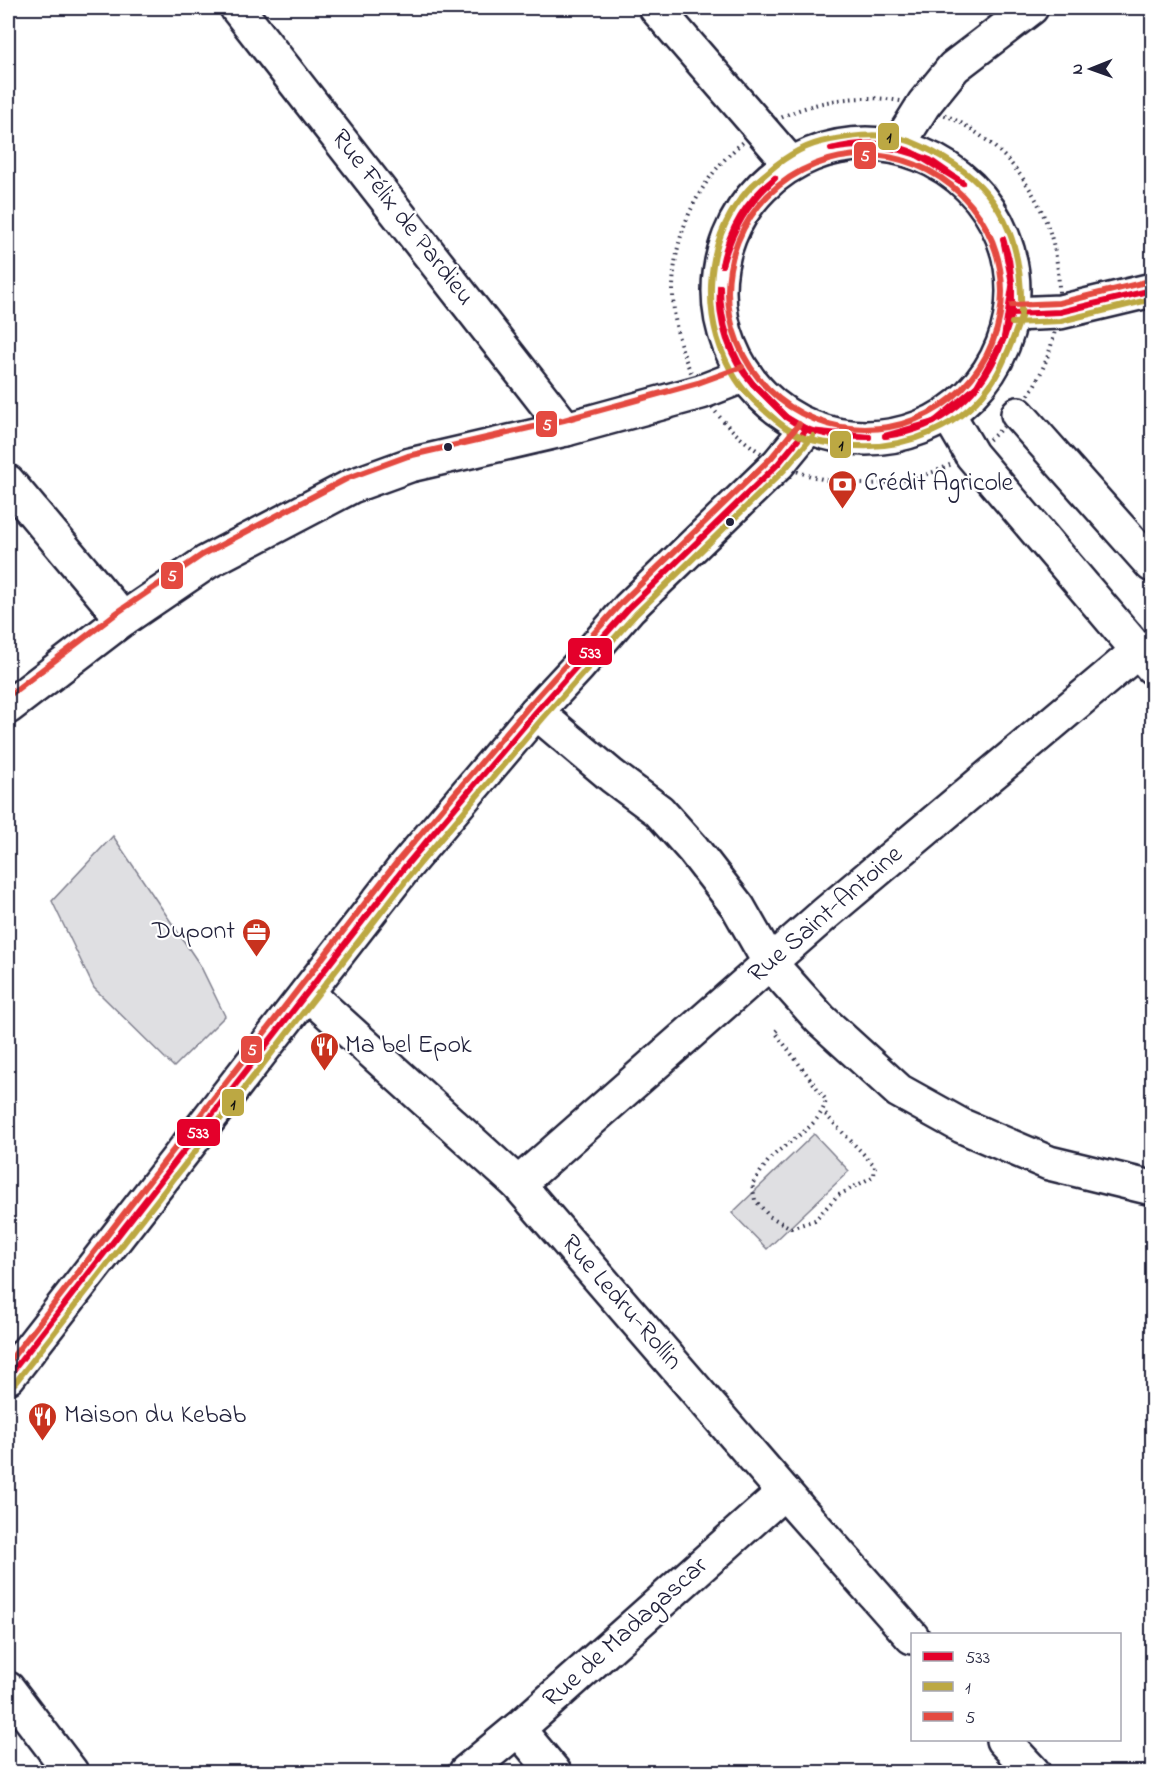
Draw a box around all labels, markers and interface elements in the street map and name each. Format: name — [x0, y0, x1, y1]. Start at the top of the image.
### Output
north arrow — [1061, 39, 1121, 99]
text: N — [1066, 63, 1090, 75]
street label: Rue Félix de Pardieu — [321, 122, 483, 314]
line badge: 1 — [877, 122, 900, 151]
text: 1 — [886, 126, 892, 150]
line badge: 5 — [853, 141, 877, 170]
text: 5 — [860, 145, 870, 169]
line badge: 5 — [535, 410, 558, 438]
text: 5 — [542, 414, 552, 438]
line badge: 1 — [829, 430, 852, 459]
text: 1 — [838, 434, 844, 458]
unlabelled marker — [442, 441, 454, 453]
place label: Crédit Agricole — [864, 465, 1014, 503]
bank icon: Crédit Agricole — [827, 468, 859, 510]
unlabelled marker — [724, 516, 736, 528]
line badge: 5 — [160, 561, 184, 590]
text: 5 — [167, 565, 177, 589]
line badge: 533 — [567, 637, 613, 666]
text: 533 — [579, 642, 602, 666]
street label: Rue Saint-Antoine — [740, 837, 912, 993]
place label: Dupont — [151, 913, 235, 951]
office icon: Dupont — [240, 916, 272, 958]
place label: Ma bel Epok — [345, 1027, 472, 1065]
restaurant icon: Ma bel Epok — [308, 1030, 340, 1072]
line badge: 5 — [240, 1035, 263, 1064]
text: 5 — [247, 1039, 257, 1063]
line badge: 1 — [221, 1088, 245, 1117]
text: 1 — [230, 1093, 236, 1117]
line badge: 533 — [176, 1118, 221, 1147]
text: 533 — [187, 1122, 210, 1146]
street label: Rue Ledru-Rollin — [551, 1227, 691, 1379]
place label: Maison du Kebab — [64, 1397, 247, 1435]
restaurant icon: Maison du Kebab — [27, 1400, 59, 1442]
street label: Rue de Madagascar — [535, 1548, 718, 1718]
legend — [911, 1633, 1121, 1741]
text: 533 — [965, 1646, 990, 1672]
text: 1 — [965, 1676, 971, 1702]
text: 5 — [965, 1706, 975, 1732]

